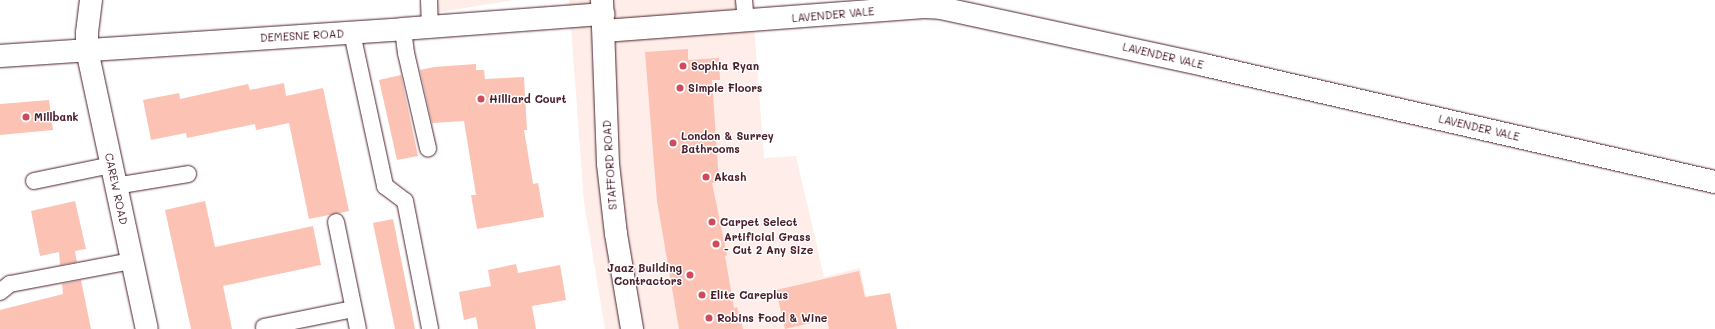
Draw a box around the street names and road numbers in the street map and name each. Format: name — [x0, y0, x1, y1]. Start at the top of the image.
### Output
street label: LAVENDER VALE — [791, 5, 875, 25]
street label: DEMESNE ROAD — [260, 27, 344, 45]
street label: LAVENDER VALE — [1121, 40, 1205, 72]
street label: LAVENDER VALE — [1437, 112, 1521, 144]
street label: STAFFORD ROAD — [600, 120, 620, 210]
street label: CAREW ROAD — [102, 152, 130, 226]

